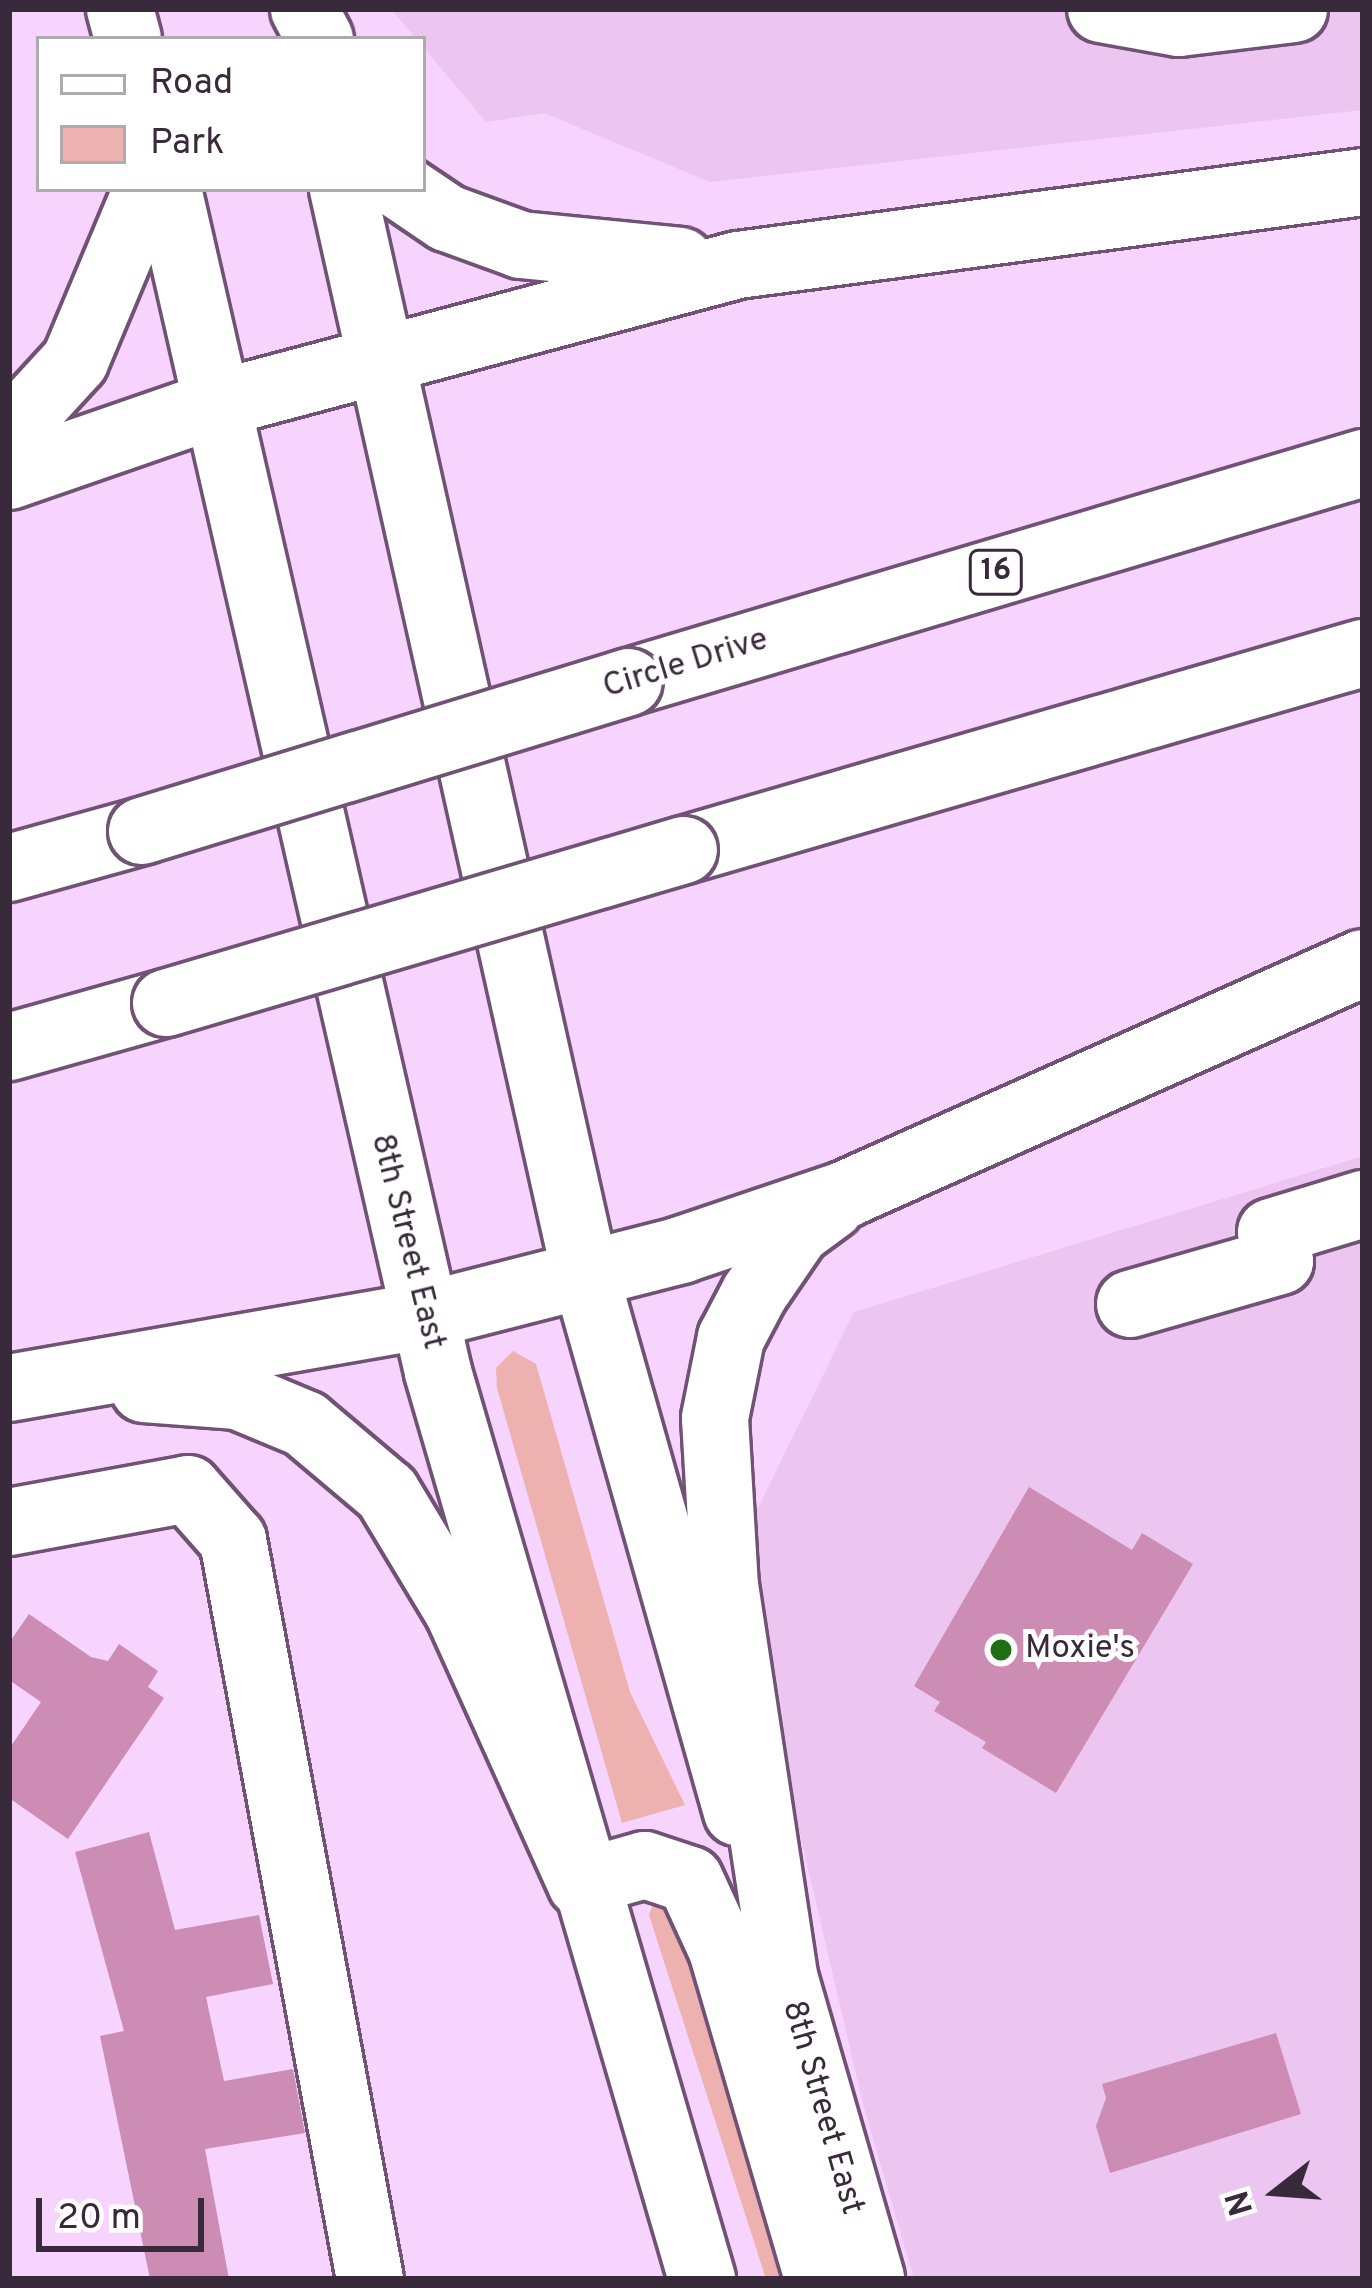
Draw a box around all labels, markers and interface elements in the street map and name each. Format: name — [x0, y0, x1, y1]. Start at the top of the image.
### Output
legend — [36, 36, 426, 192]
text: Road — [150, 61, 233, 107]
text: Park — [150, 121, 224, 167]
road number: 16 — [966, 548, 1026, 596]
street label: Circle Drive — [599, 621, 773, 709]
street label: 8th Street East — [360, 1130, 452, 1354]
place label: Moxie's — [1025, 1630, 1135, 1670]
marker: Moxie's — [988, 1637, 1014, 1663]
street label: 8th Street East — [772, 1996, 870, 2220]
north arrow — [1216, 2132, 1336, 2252]
scale bar — [42, 2174, 210, 2248]
text: N — [1218, 2185, 1265, 2220]
text: 20 m — [57, 2196, 141, 2242]

